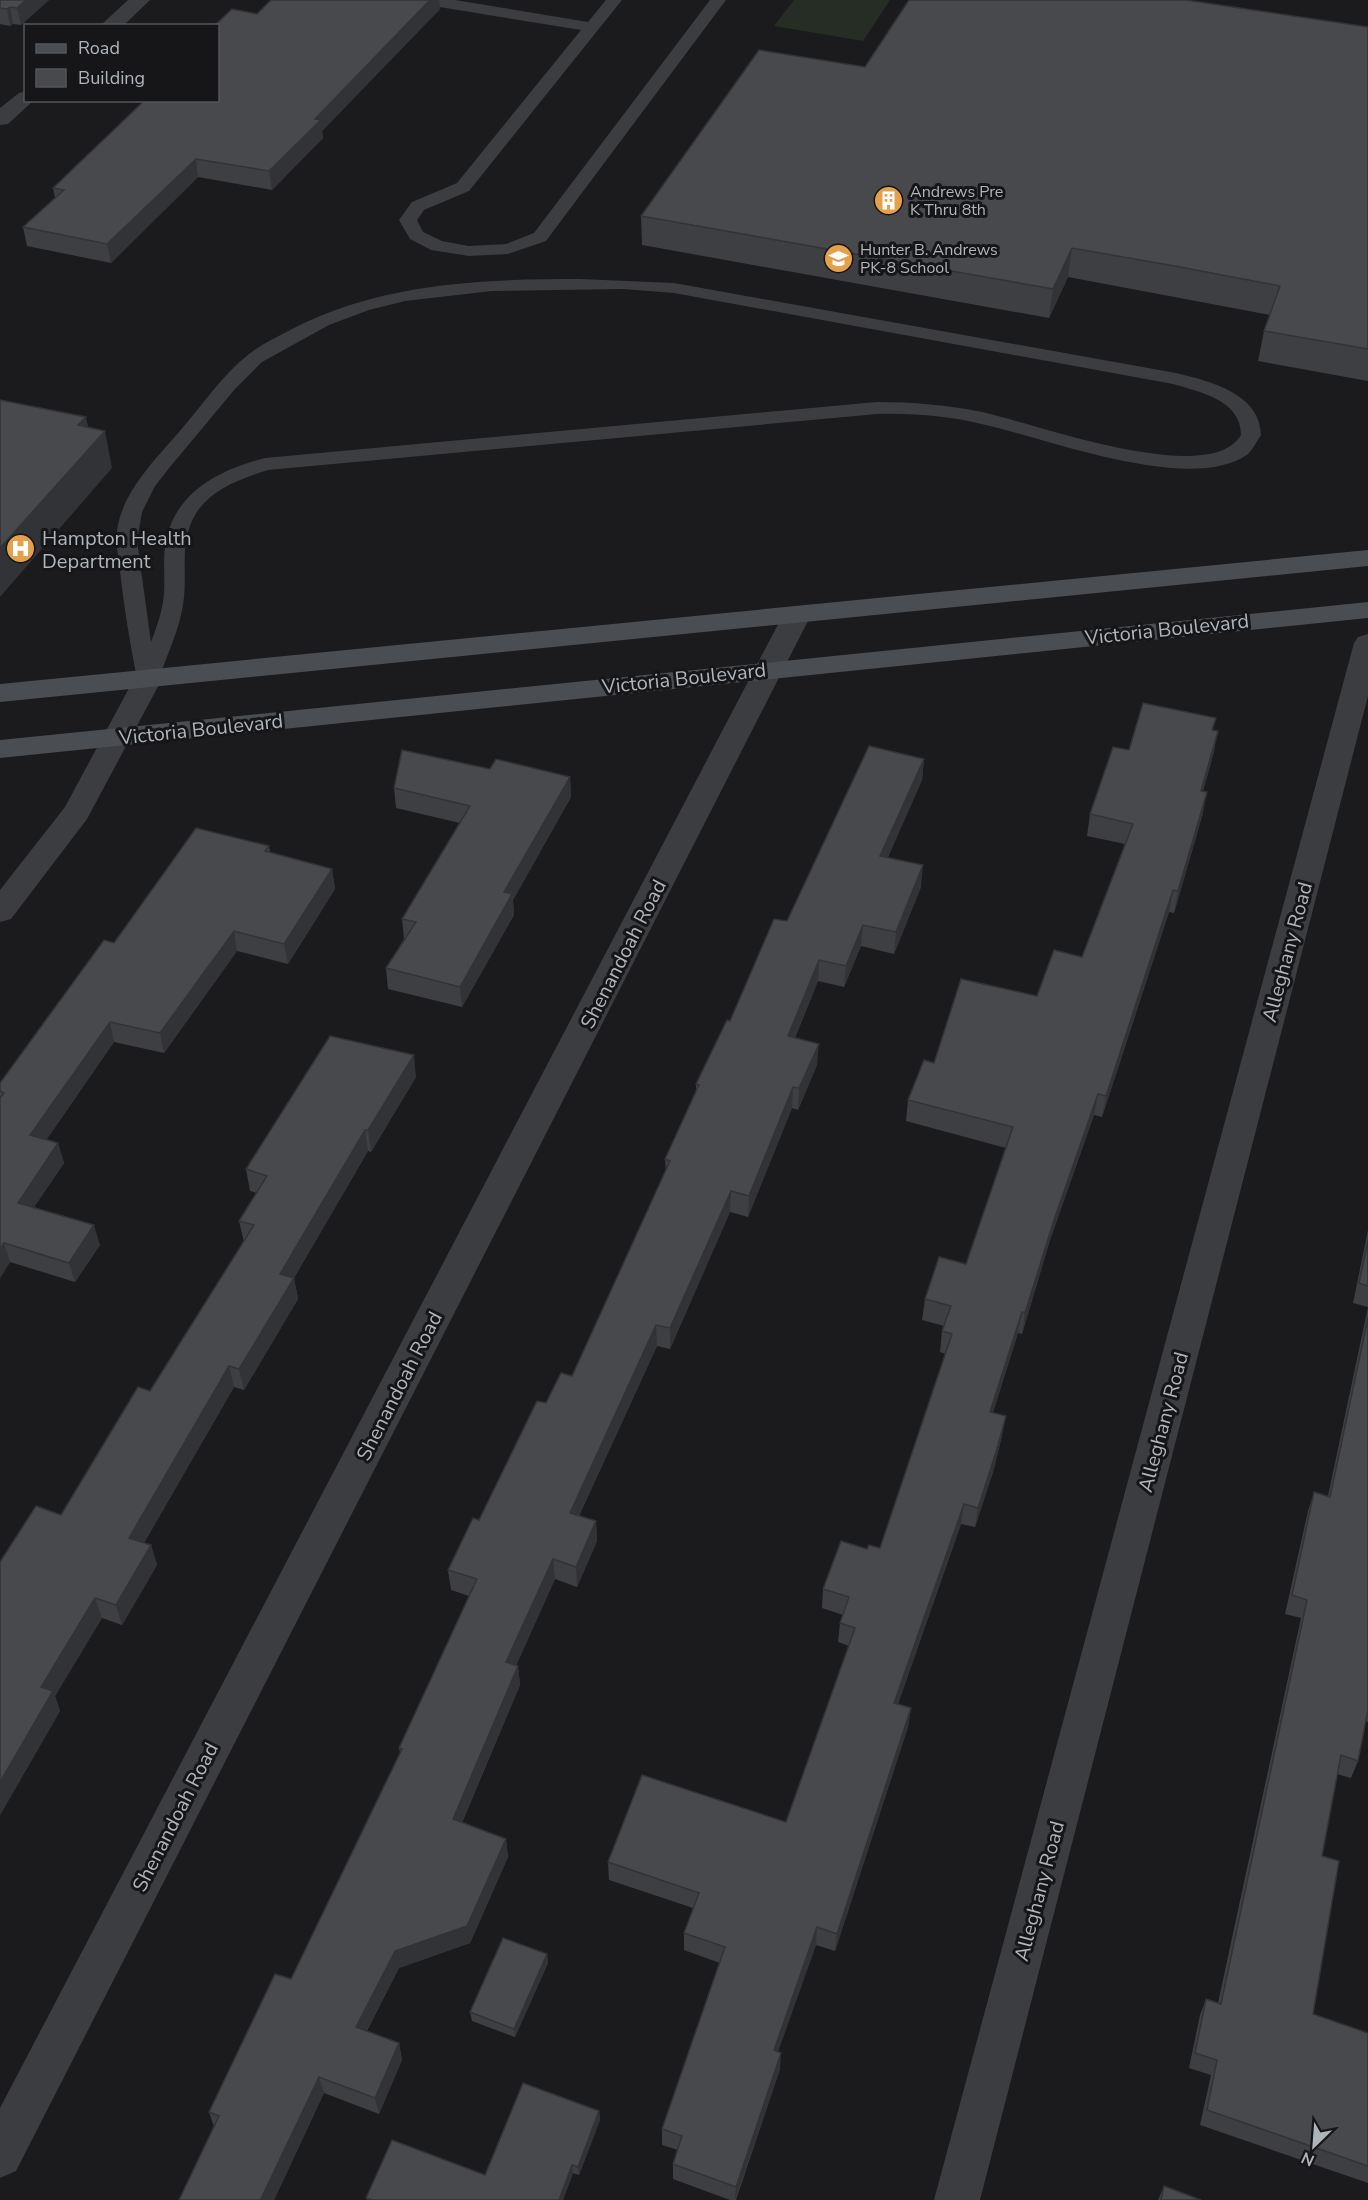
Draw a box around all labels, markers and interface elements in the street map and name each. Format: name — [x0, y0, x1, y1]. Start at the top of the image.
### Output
legend — [24, 24, 219, 102]
text: Road — [78, 36, 120, 60]
text: Building — [78, 66, 145, 90]
place label: Andrews Pre K Thru 8th — [910, 181, 1003, 221]
building icon: Andrews Pre K Thru 8th — [873, 184, 905, 216]
place label: Hunter B. Andrews PK-8 School — [860, 239, 998, 279]
school or university icon: Hunter B. Andrews PK-8 School — [823, 242, 855, 274]
place label: Hampton Health Department — [42, 525, 192, 575]
hospital icon: Hampton Health Department — [5, 533, 37, 565]
street label: Victoria Boulevard — [1083, 607, 1250, 652]
street label: Victoria Boulevard — [600, 656, 767, 701]
street label: Victoria Boulevard — [117, 707, 284, 752]
street label: Shenandoah Road — [574, 875, 673, 1033]
street label: Alleghany Road — [1256, 879, 1319, 1025]
street label: Shenandoah Road — [350, 1307, 449, 1465]
street label: Alleghany Road — [1132, 1349, 1195, 1495]
street label: Shenandoah Road — [126, 1738, 225, 1896]
street label: Alleghany Road — [1008, 1818, 1071, 1964]
north arrow — [1284, 2116, 1344, 2176]
text: N — [1298, 2146, 1318, 2171]

